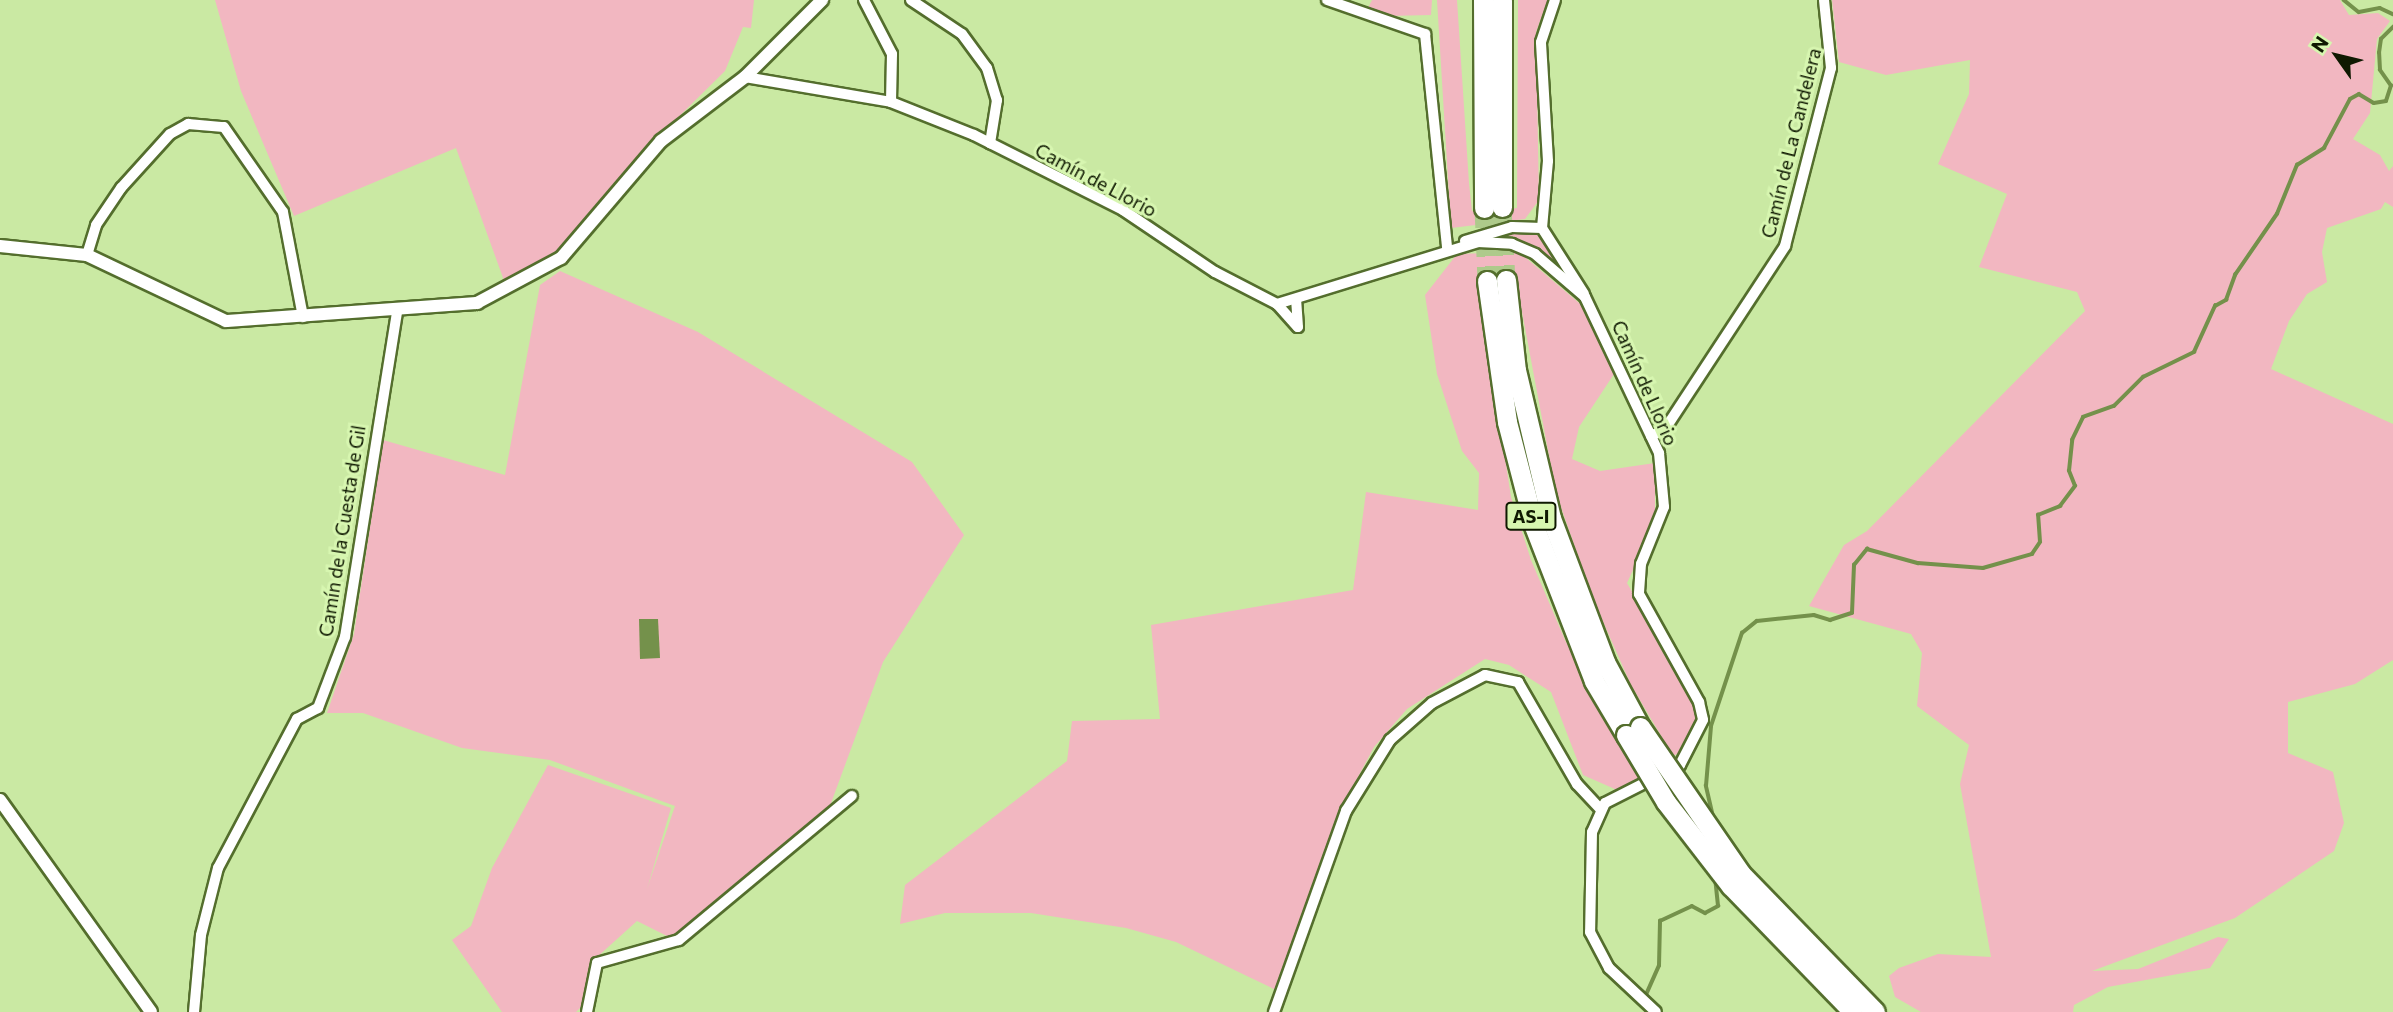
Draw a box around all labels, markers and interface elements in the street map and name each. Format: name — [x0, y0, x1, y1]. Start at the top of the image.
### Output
north arrow — [2302, 21, 2372, 91]
text: N — [2306, 32, 2333, 56]
street label: Camín de La Candelera — [1756, 46, 1826, 240]
street label: Camín de Llorio — [1031, 138, 1161, 222]
street label: Camín de Llorio — [1607, 317, 1683, 449]
street label: Camín de la Cuesta de Gil — [314, 424, 370, 638]
road number: AS-I — [1505, 502, 1557, 530]

